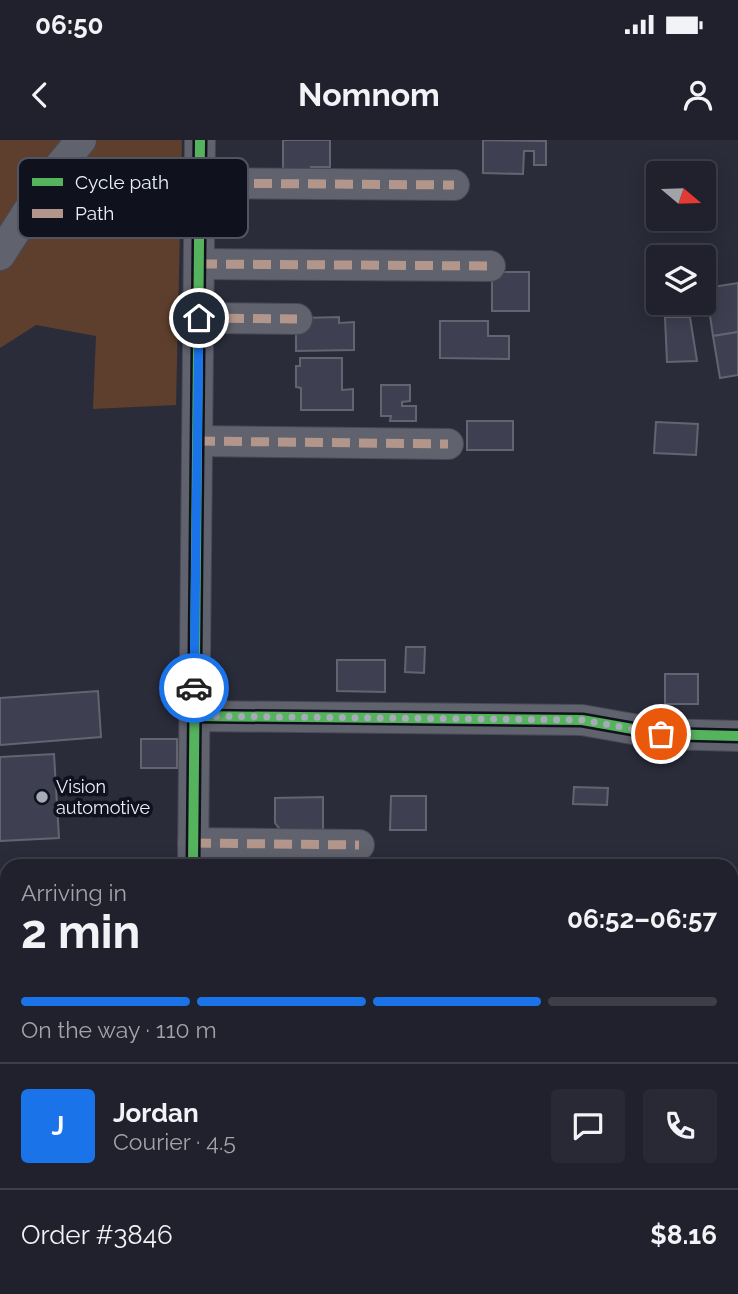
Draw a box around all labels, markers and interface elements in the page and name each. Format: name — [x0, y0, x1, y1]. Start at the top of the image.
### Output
text: 06:50 — [35, 10, 104, 40]
icon: back — [21, 76, 59, 114]
text: Nomnom — [298, 76, 440, 113]
icon: person — [679, 76, 717, 114]
legend — [18, 158, 248, 238]
north arrow — [646, 161, 716, 231]
map controls — [646, 161, 716, 315]
text: Cycle path — [75, 171, 169, 193]
text: Path — [75, 202, 114, 224]
button: layers — [646, 245, 716, 315]
pin — [169, 288, 229, 348]
icon: home — [180, 299, 218, 337]
courier — [159, 653, 229, 723]
icon: car — [175, 669, 213, 707]
pin — [631, 704, 691, 764]
icon: bag — [642, 715, 680, 753]
place label: Vision automotive — [56, 776, 150, 818]
marker: Vision automotive — [34, 789, 50, 805]
text: Arriving in — [21, 879, 127, 906]
text: 06:52–06:57 — [567, 904, 717, 934]
text: 2 min — [21, 905, 140, 959]
text: On the way · 110 m — [21, 1016, 217, 1043]
button: chat — [551, 1089, 625, 1163]
button: phone — [643, 1089, 717, 1163]
text: Jordan — [113, 1098, 199, 1128]
text: J — [52, 1111, 64, 1141]
text: Courier · 4.5 — [113, 1128, 236, 1155]
text: Order #3846 — [21, 1220, 173, 1250]
text: $8.16 — [650, 1220, 717, 1250]

